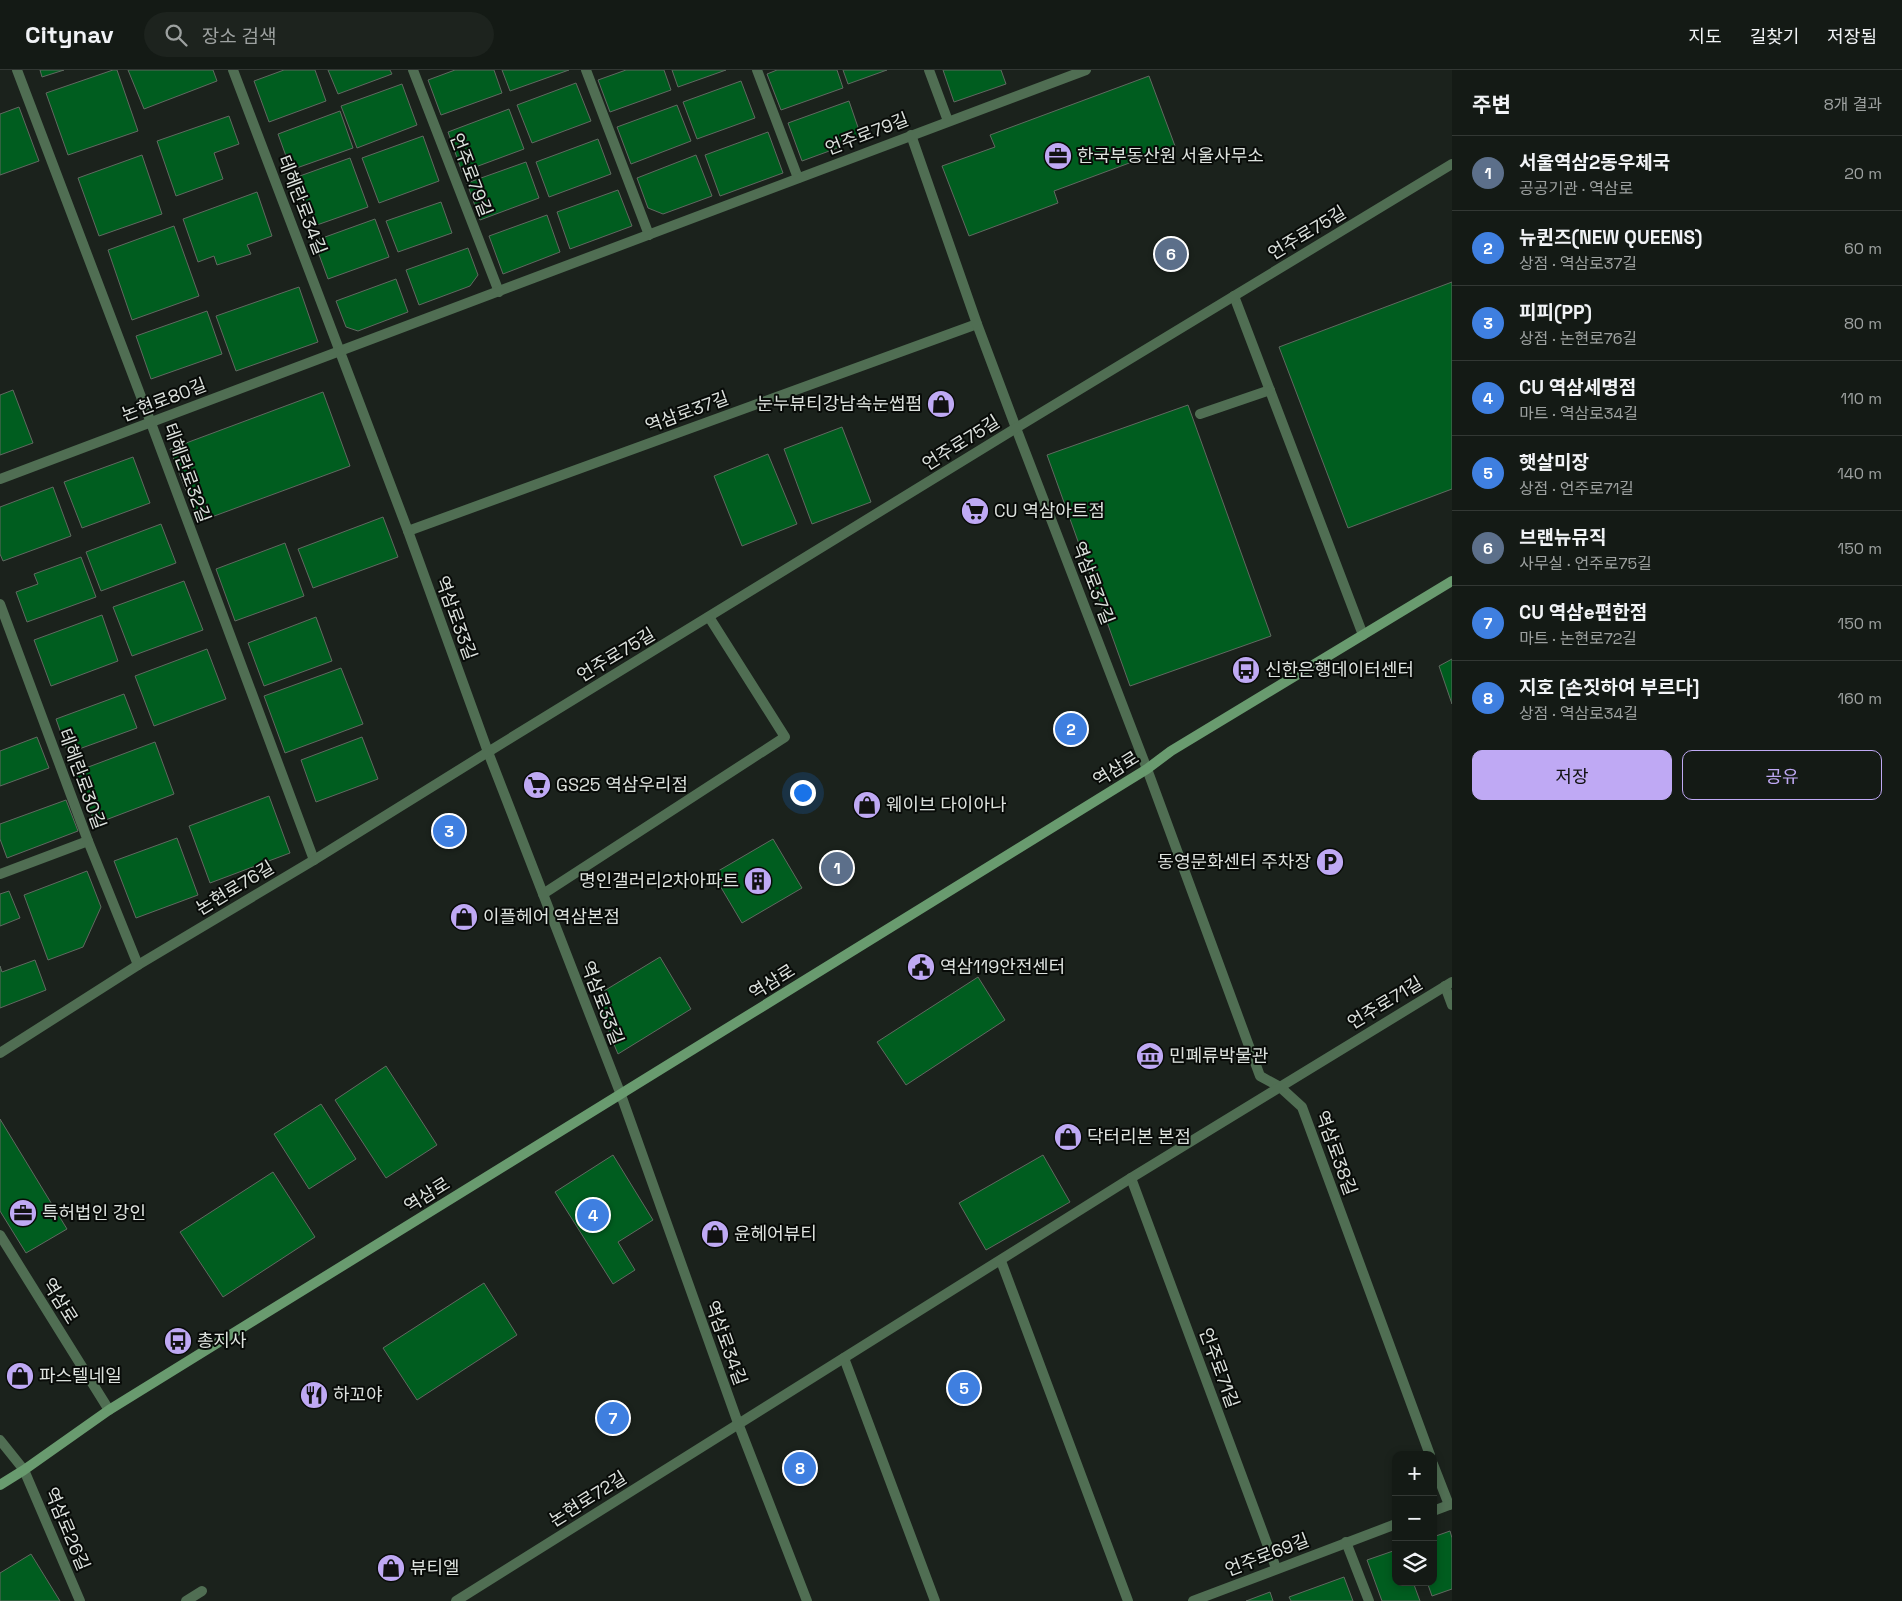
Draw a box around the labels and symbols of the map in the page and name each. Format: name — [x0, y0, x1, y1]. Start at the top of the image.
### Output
street label: 언주로79길 — [822, 107, 912, 160]
street label: 언주로79길 — [445, 130, 498, 220]
office icon: 한국부동산원 서울사무소 — [1043, 141, 1073, 171]
place label: 한국부동산원 서울사무소 — [1077, 144, 1264, 167]
street label: 테헤란로34길 — [273, 152, 332, 258]
street label: 언주로75길 — [1263, 200, 1350, 265]
pin: 6 — [1155, 235, 1187, 273]
street label: 논현로80길 — [118, 373, 209, 426]
street label: 역삼로37길 — [642, 386, 732, 437]
shop icon: 눈누뷰티강남속눈썹펌 — [926, 389, 956, 419]
place label: 눈누뷰티강남속눈썹펌 — [756, 392, 922, 415]
street label: 언주로75길 — [918, 410, 1004, 475]
street label: 테헤란로32길 — [159, 420, 216, 526]
supermarket icon: CU 역삼아트점 — [960, 496, 990, 526]
place label: CU 역삼아트점 — [994, 499, 1105, 522]
street label: 역삼로37길 — [1067, 538, 1120, 628]
street label: 역삼로33길 — [431, 573, 482, 663]
street label: 언주로75길 — [572, 622, 659, 687]
bus stop icon: 신한은행데이터센터 — [1231, 655, 1261, 685]
place label: 신한은행데이터센터 — [1265, 658, 1414, 681]
pin: 2 — [1055, 710, 1087, 748]
street label: 테헤란로30길 — [54, 725, 111, 832]
street label: 역삼로 — [1089, 746, 1143, 791]
supermarket icon: GS25 역삼우리점 — [522, 770, 552, 800]
place label: GS25 역삼우리점 — [556, 773, 688, 796]
your location — [790, 780, 816, 806]
shop icon: 웨이브 다이아나 — [852, 790, 882, 820]
place label: 웨이브 다이아나 — [886, 793, 1007, 816]
pin: 3 — [433, 812, 465, 850]
parking icon: 동영문화센터 주차장 — [1315, 847, 1345, 877]
pin: 1 — [821, 849, 853, 887]
place label: 동영문화센터 주차장 — [1157, 850, 1311, 873]
street label: 논현로76길 — [191, 855, 278, 920]
building icon: 명인갤러리2차아파트 — [743, 866, 773, 896]
place label: 명인갤러리2차아파트 — [579, 869, 739, 892]
shop icon: 이플헤어 역삼본점 — [449, 902, 479, 932]
place label: 이플헤어 역삼본점 — [483, 905, 620, 928]
public building icon: 역삼119안전센터 — [906, 952, 936, 982]
place label: 역삼119안전센터 — [940, 955, 1065, 978]
street label: 역삼로33길 — [576, 958, 629, 1048]
street label: 역삼로 — [745, 959, 799, 1004]
street label: 언주로71길 — [1343, 971, 1427, 1034]
museum icon: 민폐류박물관 — [1135, 1041, 1165, 1071]
place label: 민폐류박물관 — [1169, 1044, 1269, 1067]
street label: 역삼로38길 — [1311, 1107, 1362, 1198]
shop icon: 닥터리본 본점 — [1053, 1122, 1083, 1152]
place label: 닥터리본 본점 — [1087, 1125, 1191, 1148]
street label: 역삼로 — [400, 1172, 454, 1217]
pin: 4 — [577, 1196, 609, 1234]
office icon: 특허법인 강인 — [8, 1198, 38, 1228]
place label: 특허법인 강인 — [42, 1201, 146, 1224]
shop icon: 윤헤어뷰티 — [700, 1219, 730, 1249]
place label: 윤헤어뷰티 — [734, 1222, 817, 1245]
street label: 역삼로 — [38, 1274, 83, 1328]
street label: 역삼로34길 — [701, 1297, 752, 1388]
street label: 언주로71길 — [1194, 1325, 1245, 1411]
bus stop icon: 총지사 — [163, 1326, 193, 1356]
place label: 총지사 — [197, 1329, 247, 1352]
shop icon: 파스텔네일 — [5, 1361, 35, 1391]
place label: 파스텔네일 — [39, 1364, 122, 1387]
pin: 5 — [948, 1369, 980, 1407]
restaurant icon: 하꼬야 — [299, 1380, 329, 1410]
place label: 하꼬야 — [333, 1383, 383, 1406]
pin: 7 — [597, 1399, 629, 1437]
pin: 8 — [784, 1449, 816, 1487]
street label: 논현로72길 — [545, 1466, 631, 1531]
street label: 역삼로26길 — [40, 1484, 95, 1574]
street label: 언주로69길 — [1221, 1528, 1312, 1581]
shop icon: 뷰티엘 — [376, 1553, 406, 1583]
place label: 뷰티엘 — [410, 1556, 460, 1579]

